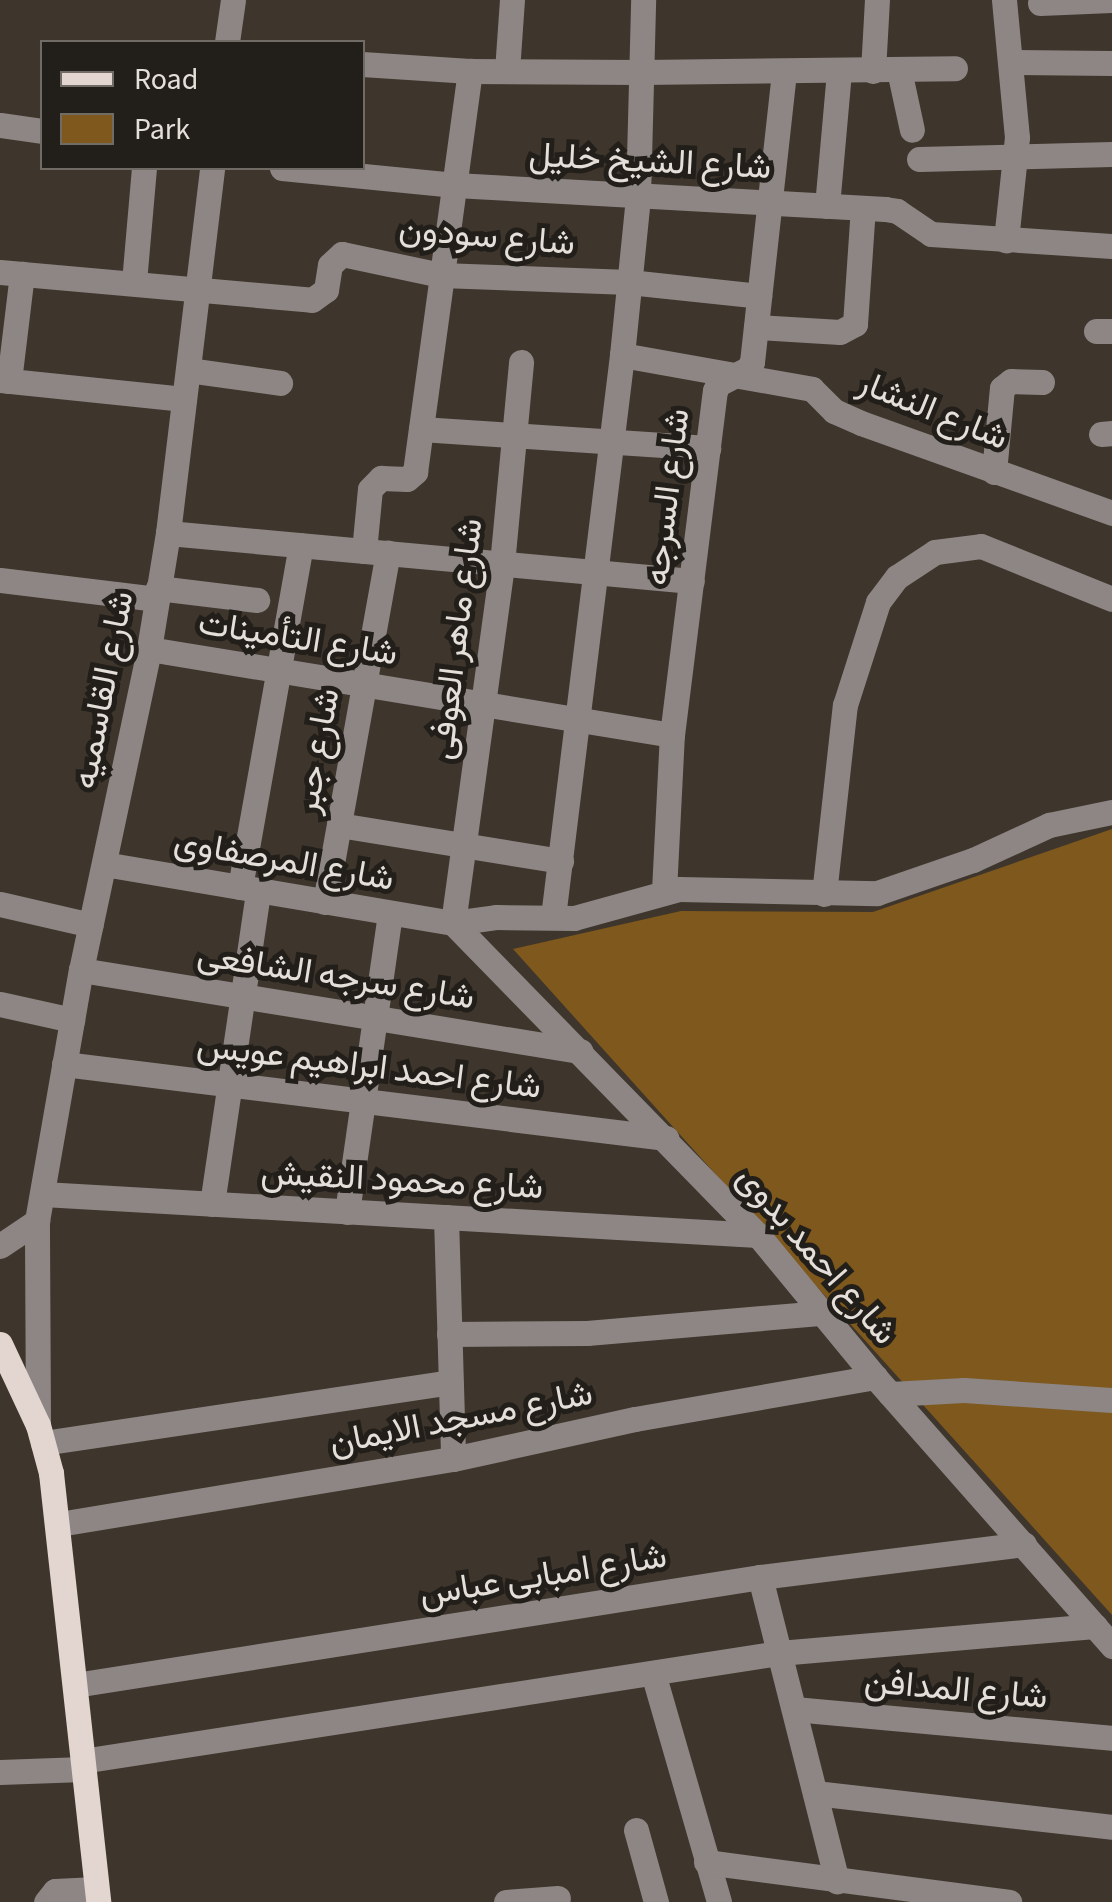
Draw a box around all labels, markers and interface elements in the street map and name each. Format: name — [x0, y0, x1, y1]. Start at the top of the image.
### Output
legend — [40, 40, 365, 170]
text: Road — [134, 58, 198, 101]
text: Park — [134, 108, 190, 151]
street label: شارع الشيخ خليل — [528, 134, 772, 188]
street label: شارع سودون — [397, 207, 577, 265]
street label: شارع النشار — [852, 361, 1014, 459]
street label: شارع السرجه — [635, 406, 699, 588]
street label: شارع ماهر العوفى — [420, 516, 492, 762]
street label: شارع القاسميه — [63, 587, 143, 793]
street label: شارع التأمينات — [195, 602, 401, 674]
street label: شارع جبر — [285, 685, 349, 817]
street label: شارع المرصفاوى — [171, 820, 397, 900]
street label: شارع سرجه الشافعى — [194, 933, 478, 1019]
street label: شارع احمد ابراهيم عويس — [194, 1024, 544, 1108]
street label: شارع محمود النقيش — [260, 1152, 544, 1208]
street label: شارع احمد بدوى — [728, 1157, 906, 1353]
street label: شارع مسجد الايمان — [326, 1372, 596, 1464]
street label: شارع امبابى عباس — [416, 1535, 670, 1615]
street label: شارع المدافن — [863, 1660, 1049, 1718]

